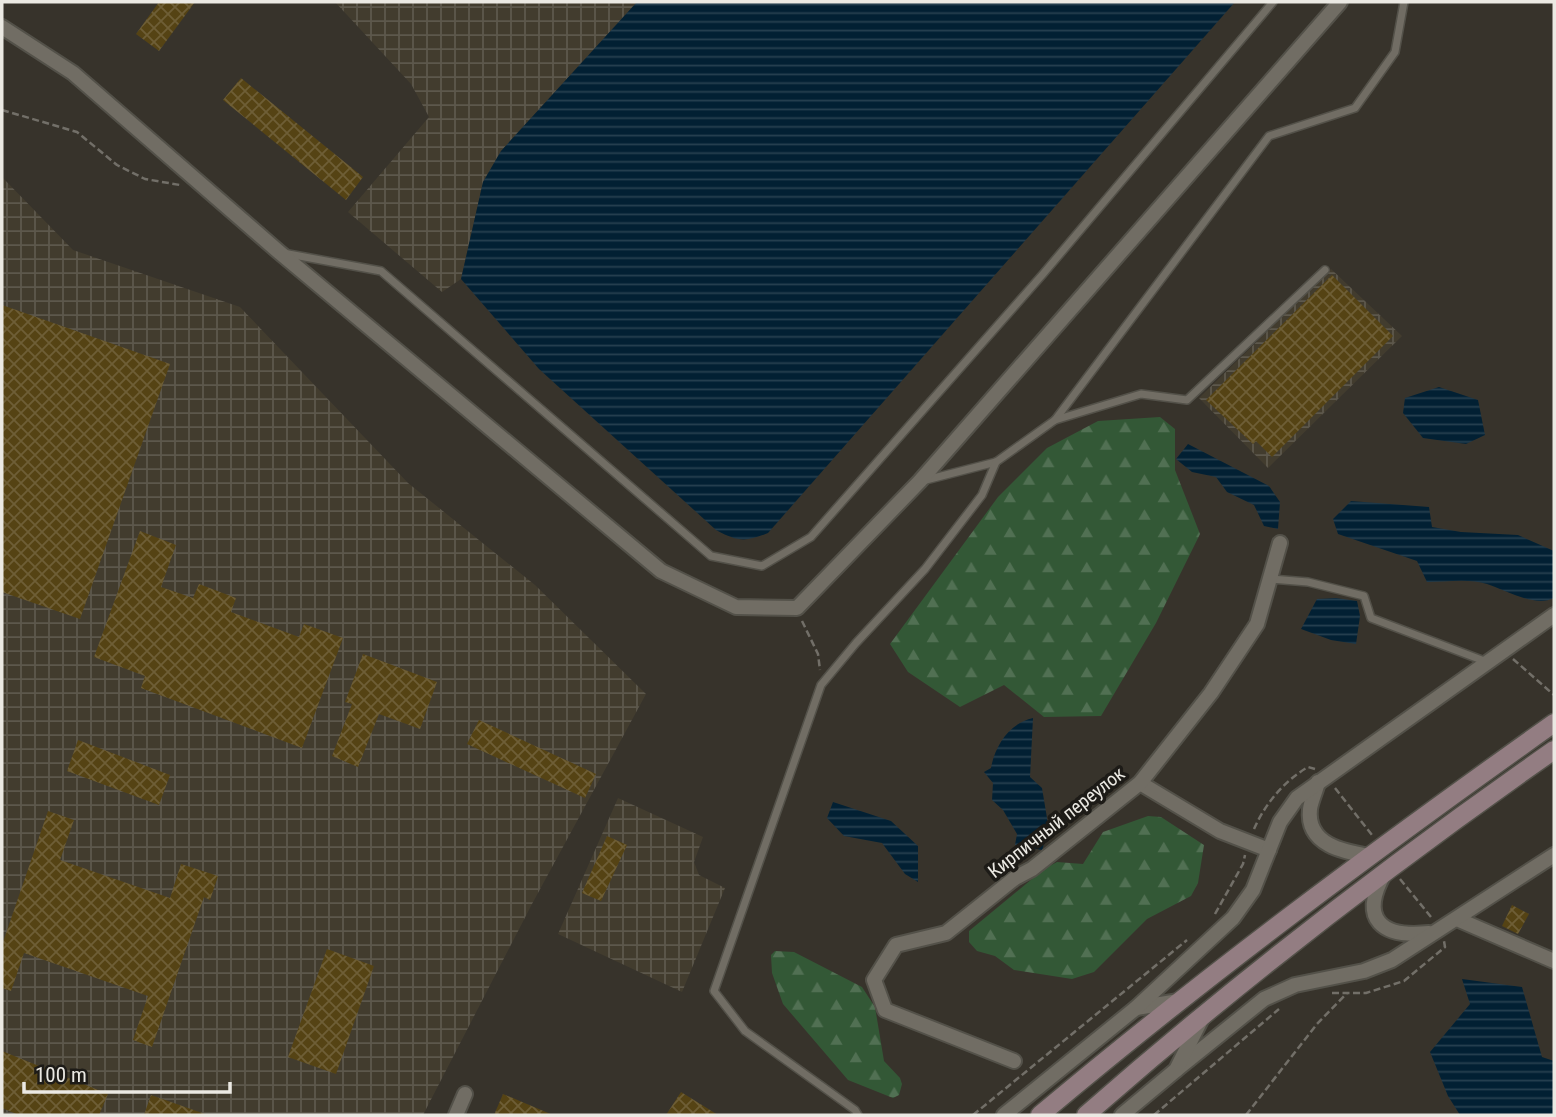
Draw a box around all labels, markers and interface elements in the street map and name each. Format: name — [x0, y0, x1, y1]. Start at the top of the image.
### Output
street label: Кирпичный переулок — [983, 762, 1129, 883]
scale bar — [24, 1050, 231, 1094]
text: 100 m — [35, 1063, 87, 1087]

